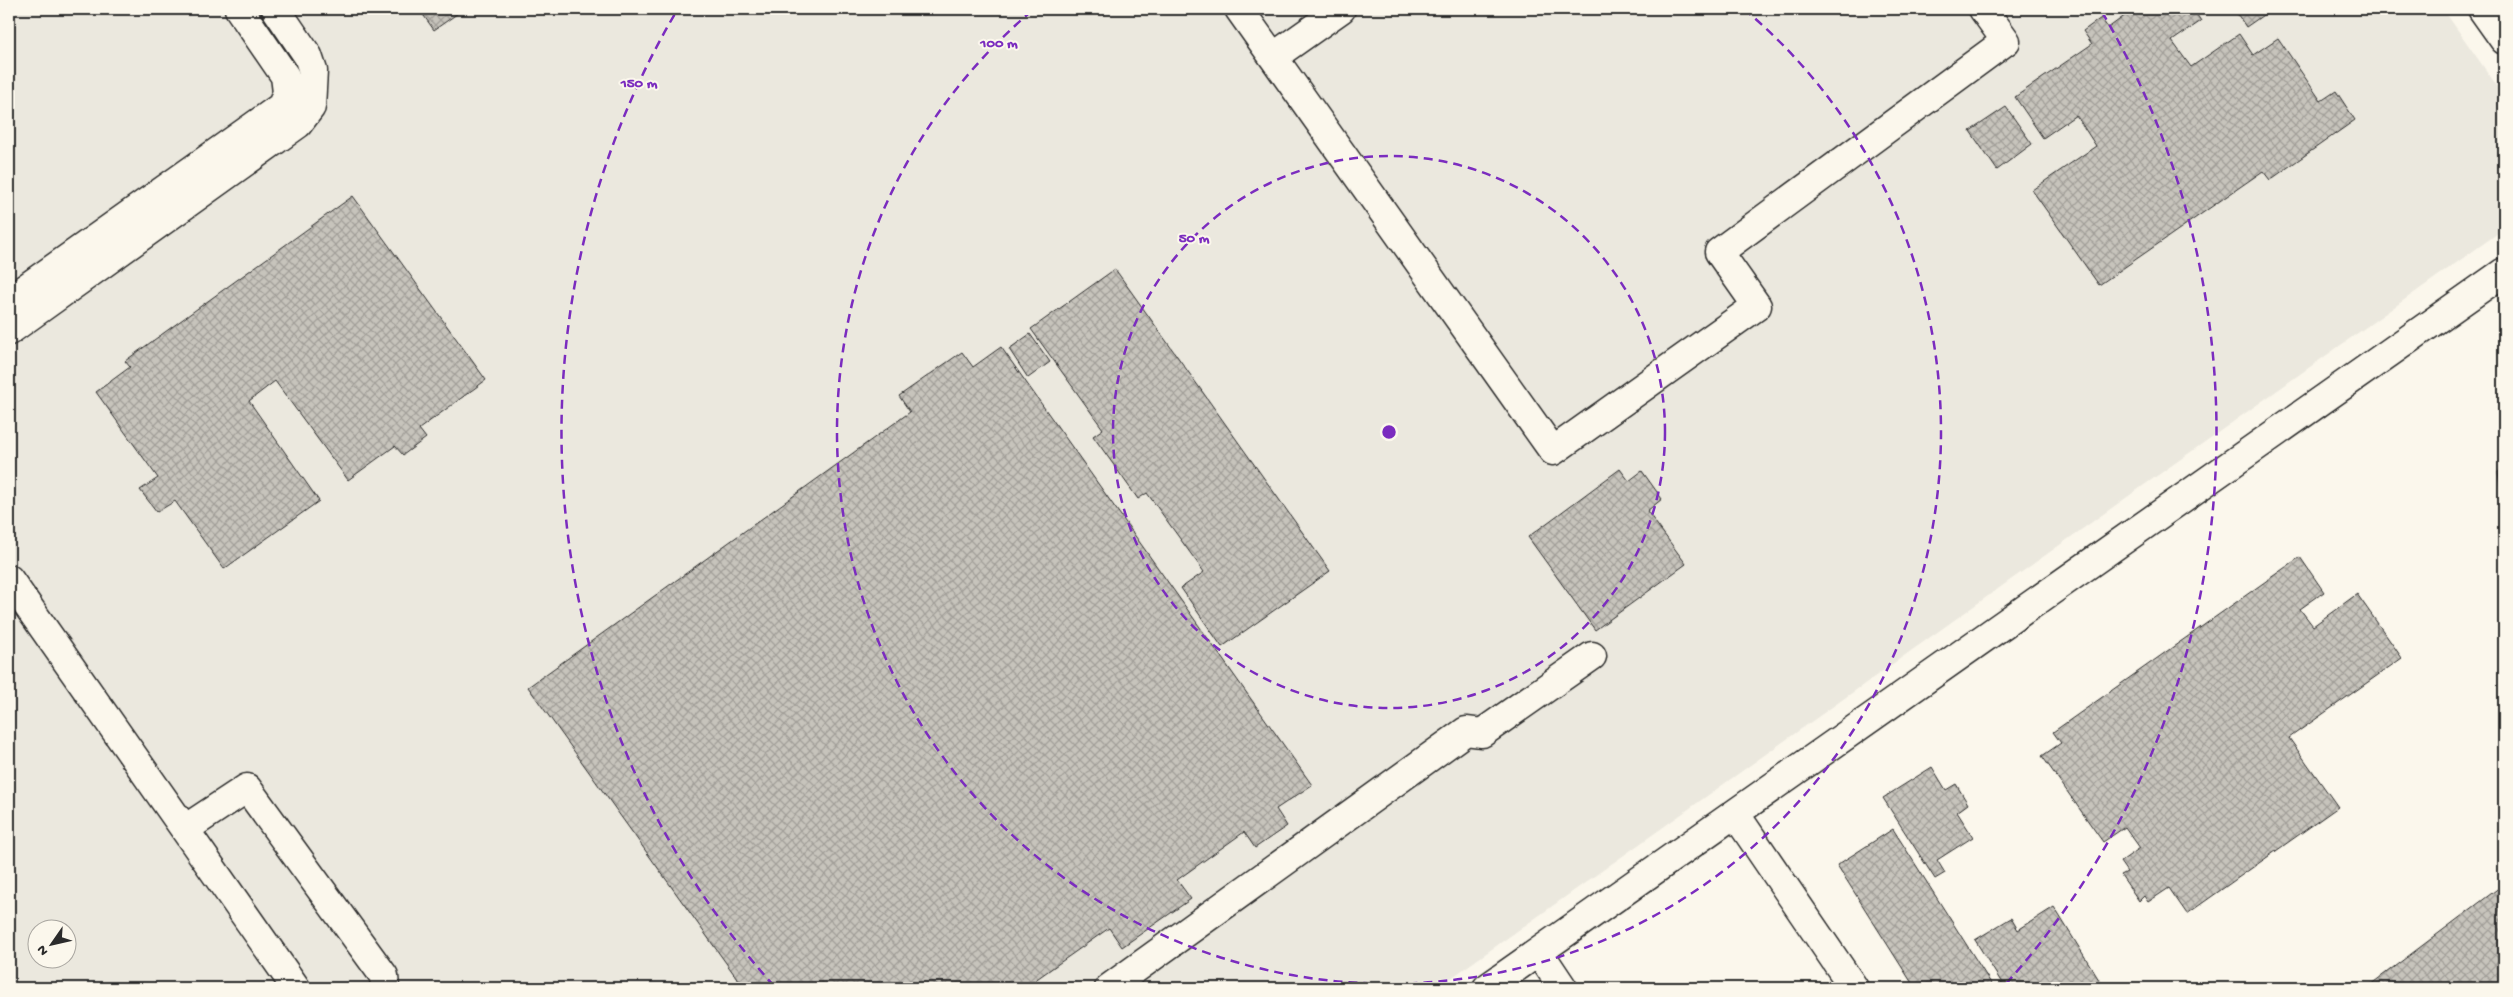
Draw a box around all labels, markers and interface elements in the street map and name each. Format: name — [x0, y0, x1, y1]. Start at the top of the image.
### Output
text: 100 m — [979, 35, 1018, 53]
text: 150 m — [620, 75, 658, 93]
text: 50 m — [1179, 230, 1210, 248]
centre of rings — [1380, 423, 1398, 441]
north arrow — [28, 920, 78, 970]
text: N — [34, 941, 53, 958]

